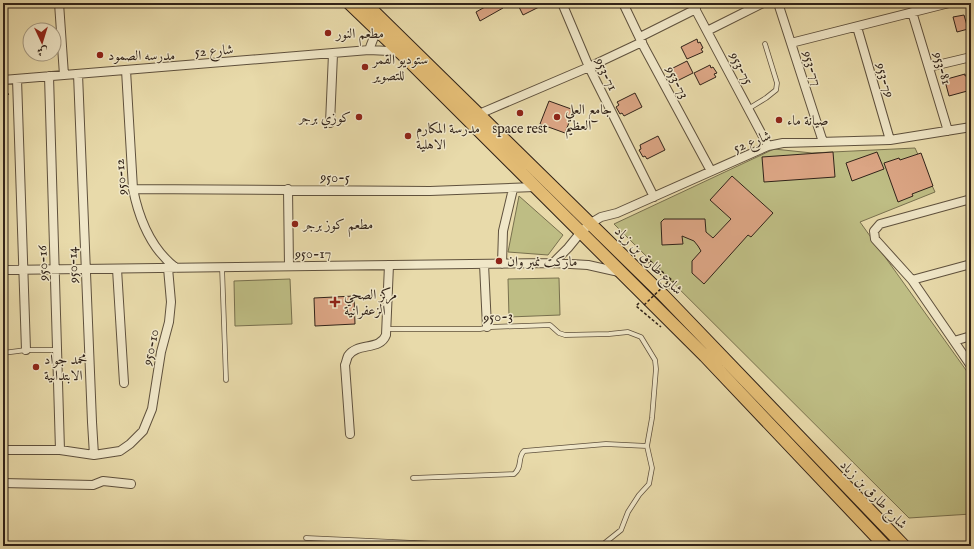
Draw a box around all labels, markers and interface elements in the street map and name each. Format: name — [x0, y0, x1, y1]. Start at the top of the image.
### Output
north arrow — [22, 22, 62, 62]
place label: مطعم النور — [334, 25, 384, 47]
marker: مطعم النور — [323, 28, 333, 38]
street label: شارع 52 — [194, 41, 234, 63]
text: ش — [37, 44, 49, 58]
place label: مدرسه الصمود — [108, 47, 175, 65]
street label: 953-77 — [798, 47, 826, 88]
street label: 953-75 — [725, 48, 757, 88]
street label: 953-81 — [928, 49, 956, 87]
marker: مدرسه الصمود — [95, 50, 105, 60]
place label: ستوديو القمر للتصوير — [371, 51, 428, 85]
street label: 953-71 — [590, 54, 622, 94]
street label: 953-79 — [871, 60, 899, 100]
marker: ستوديو القمر للتصوير — [360, 62, 370, 72]
street label: 953-73 — [661, 62, 693, 102]
place label: جامع العلي العظيم — [565, 101, 612, 139]
marker: space rest — [515, 108, 525, 118]
place label: كوزي برجر — [297, 109, 351, 129]
marker: كوزي برجر — [354, 112, 364, 122]
marker: جامع العلي العظيم — [552, 112, 562, 122]
place label: صيانة ماء — [787, 112, 828, 130]
marker: صيانة ماء — [774, 115, 784, 125]
place label: مدرسة المكارم الاهلية — [416, 120, 480, 154]
place label: space rest — [492, 120, 548, 138]
street label: شارع 52 — [731, 127, 775, 159]
marker: مدرسة المكارم الاهلية — [403, 131, 413, 141]
street label: 950-12 — [110, 158, 132, 197]
street label: 950-5 — [319, 169, 350, 187]
place label: مطعم كوز برجر — [301, 216, 373, 238]
marker: مطعم كوز برجر — [290, 219, 300, 229]
street label: شارع طارق بن زياد — [609, 223, 686, 300]
street label: 950-16 — [33, 244, 53, 282]
street label: 950-17 — [294, 245, 331, 263]
street label: 950-14 — [63, 246, 83, 285]
place label: ماركت نمبر وان — [507, 253, 577, 271]
marker: ماركت نمبر وان — [494, 256, 504, 266]
place label: مركز الصحي الزعفرانية — [344, 286, 397, 320]
marker: مركز الصحي الزعفرانية — [329, 296, 341, 308]
street label: 950-3 — [482, 307, 514, 327]
street label: 950-10 — [138, 327, 164, 368]
place label: محمد جواد الابتداىية — [44, 351, 87, 385]
marker: محمد جواد الابتداىية — [31, 362, 41, 372]
street label: شارع طارق بن زياد — [834, 456, 911, 535]

